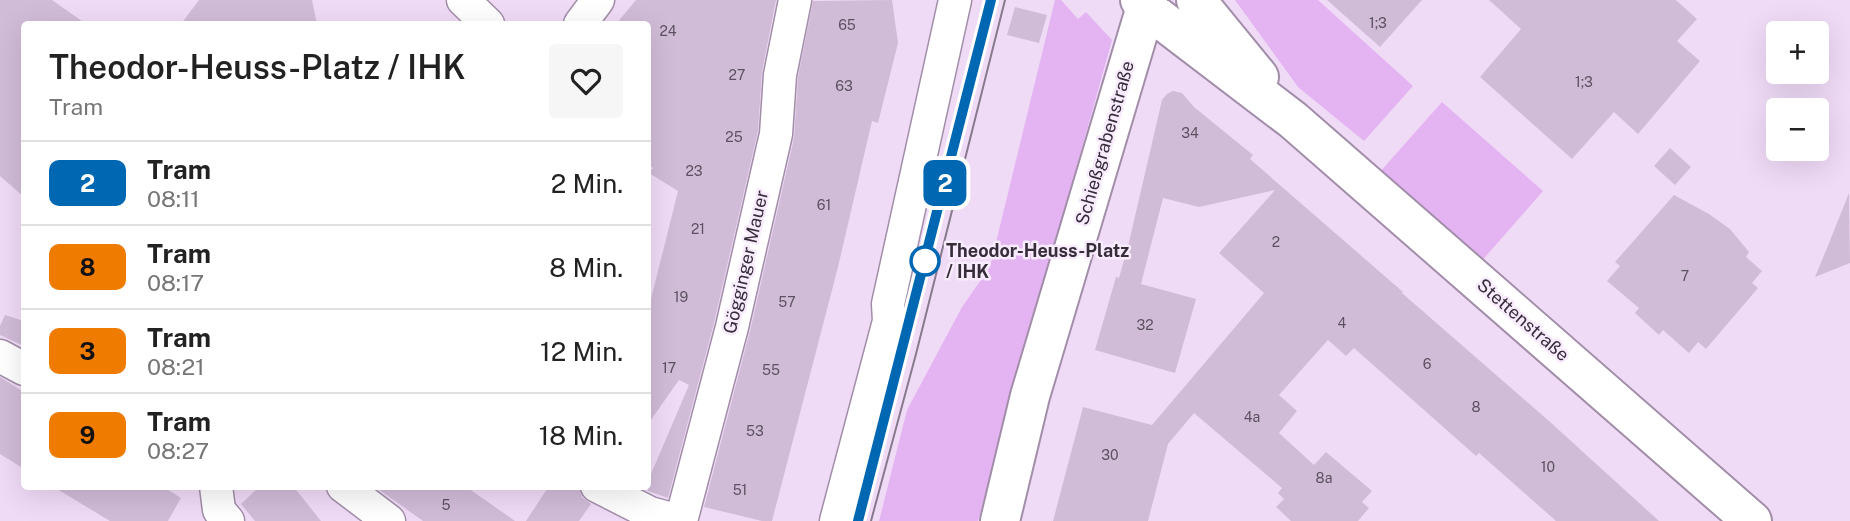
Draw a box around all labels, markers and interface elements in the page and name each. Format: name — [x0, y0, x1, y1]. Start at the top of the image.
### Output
house number: 1;3 — [1369, 15, 1387, 31]
house number: 65 — [838, 17, 856, 33]
map controls — [1766, 21, 1829, 161]
button: + — [1766, 21, 1829, 84]
house number: 24 — [659, 23, 677, 39]
button: heart — [549, 44, 623, 118]
text: Theodor-Heuss-Platz / IHK — [49, 48, 466, 86]
street label: Schießgrabenstraße — [1071, 58, 1138, 227]
house number: 27 — [729, 67, 745, 83]
house number: 1;3 — [1575, 74, 1593, 90]
house number: 63 — [835, 78, 853, 94]
text: Tram — [49, 93, 103, 120]
button: − — [1766, 98, 1829, 161]
house number: 34 — [1181, 125, 1199, 141]
house number: 25 — [725, 129, 743, 145]
text: Tram — [147, 154, 211, 185]
line badge: 2 — [922, 160, 968, 206]
house number: 23 — [685, 163, 703, 179]
text: 2 Min. — [551, 168, 623, 199]
text: 2 — [80, 169, 95, 197]
text: 2 — [937, 169, 953, 197]
text: 08:11 — [147, 185, 200, 212]
street label: Gögginger Mauer — [719, 188, 772, 336]
house number: 61 — [817, 197, 831, 213]
house number: 21 — [691, 221, 705, 237]
house number: 2 — [1272, 234, 1280, 250]
text: Tram — [147, 238, 211, 269]
place label: Theodor-Heuss-Platz / IHK — [946, 240, 1129, 282]
marker: Theodor-Heuss-Platz / IHK — [910, 246, 940, 276]
text: 8 Min. — [549, 252, 623, 283]
text: 8 — [79, 253, 96, 281]
house number: 7 — [1681, 268, 1689, 284]
text: 08:17 — [147, 269, 204, 296]
street label: Stettenstraße — [1473, 274, 1574, 365]
house number: 19 — [674, 289, 688, 305]
house number: 57 — [778, 294, 796, 310]
house number: 4 — [1338, 315, 1347, 331]
house number: 32 — [1136, 317, 1154, 333]
text: Tram — [147, 322, 211, 353]
text: 12 Min. — [540, 336, 623, 367]
text: 3 — [80, 337, 95, 365]
text: 08:21 — [147, 353, 205, 380]
house number: 6 — [1423, 356, 1432, 372]
house number: 17 — [662, 360, 676, 376]
house number: 55 — [762, 362, 780, 378]
house number: 8 — [1471, 399, 1481, 415]
text: Tram — [147, 406, 211, 437]
house number: 4a — [1244, 409, 1260, 425]
text: 18 Min. — [539, 420, 623, 451]
text: 9 — [80, 421, 95, 449]
house number: 53 — [746, 423, 764, 439]
text: 08:27 — [147, 437, 209, 464]
house number: 30 — [1101, 447, 1119, 463]
house number: 10 — [1541, 459, 1555, 475]
house number: 8a — [1316, 470, 1332, 486]
house number: 51 — [733, 482, 747, 498]
house number: 5 — [442, 497, 451, 513]

